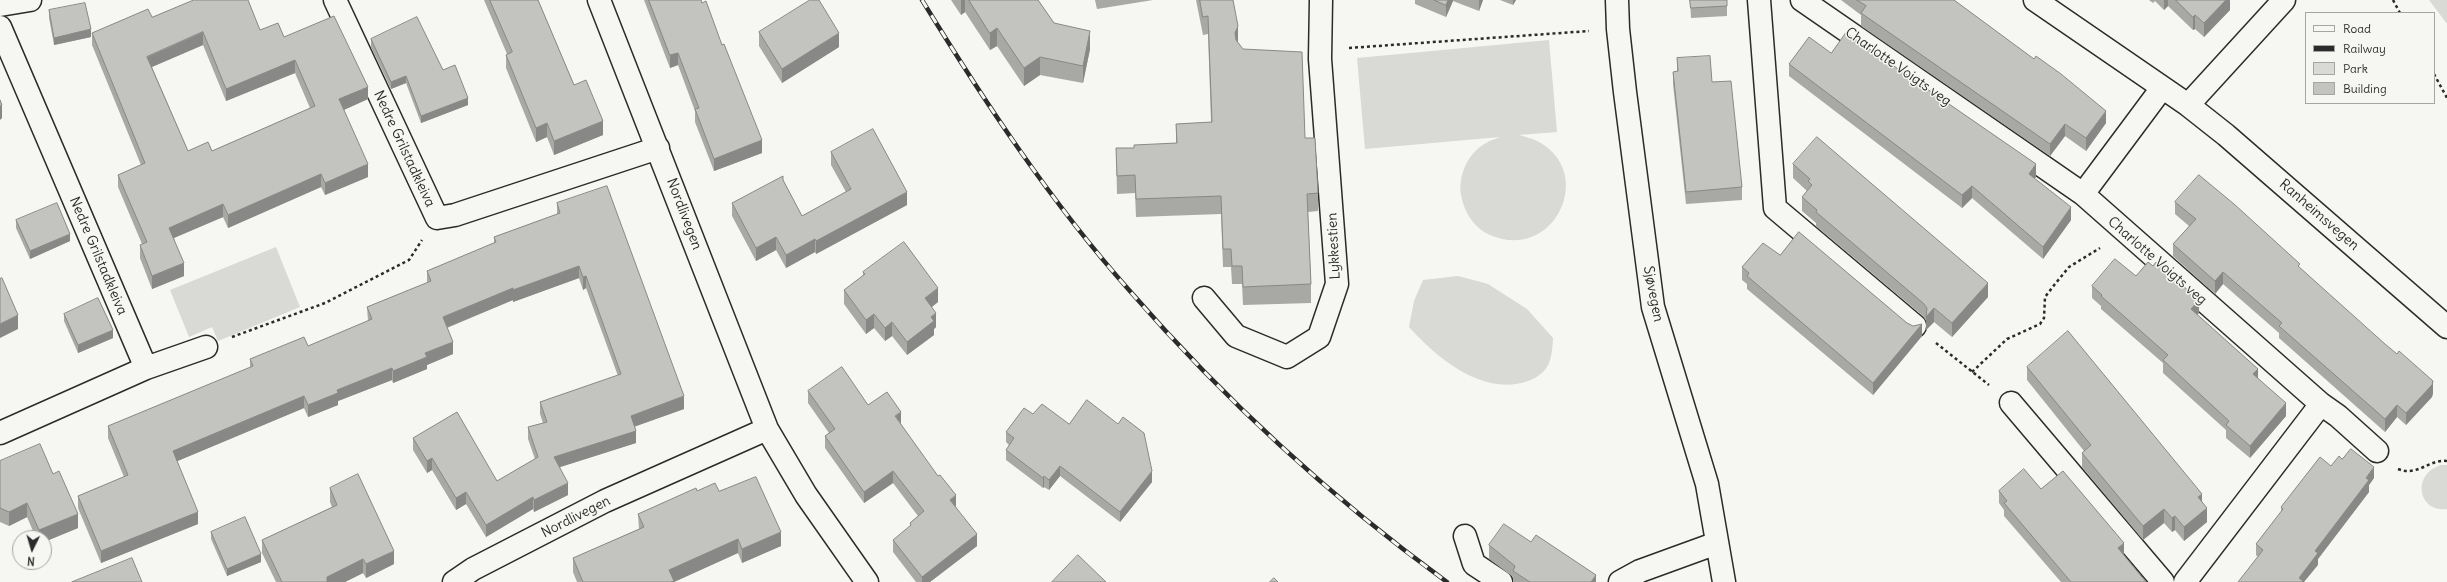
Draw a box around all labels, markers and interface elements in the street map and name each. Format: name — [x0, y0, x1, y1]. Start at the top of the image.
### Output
legend — [2305, 12, 2435, 104]
text: Road — [2343, 21, 2371, 36]
street label: Charlotte Voigts veg — [1842, 24, 1954, 110]
text: Railway — [2343, 41, 2386, 56]
text: Park — [2343, 61, 2368, 76]
text: Building — [2343, 81, 2387, 96]
street label: Nedre Grilstadkleiva — [370, 88, 438, 210]
street label: Nordlivegen — [663, 176, 705, 252]
street label: Ranheimsvegen — [2276, 176, 2362, 254]
street label: Nedre Grilstadkleiva — [66, 194, 130, 318]
street label: Lykkestien — [1324, 212, 1344, 280]
street label: Charlotte Voigts veg — [2104, 213, 2210, 309]
street label: Sjøvegen — [1639, 265, 1667, 323]
street label: Nordlivegen — [539, 492, 613, 542]
north arrow — [12, 530, 52, 570]
text: N — [27, 554, 35, 568]

